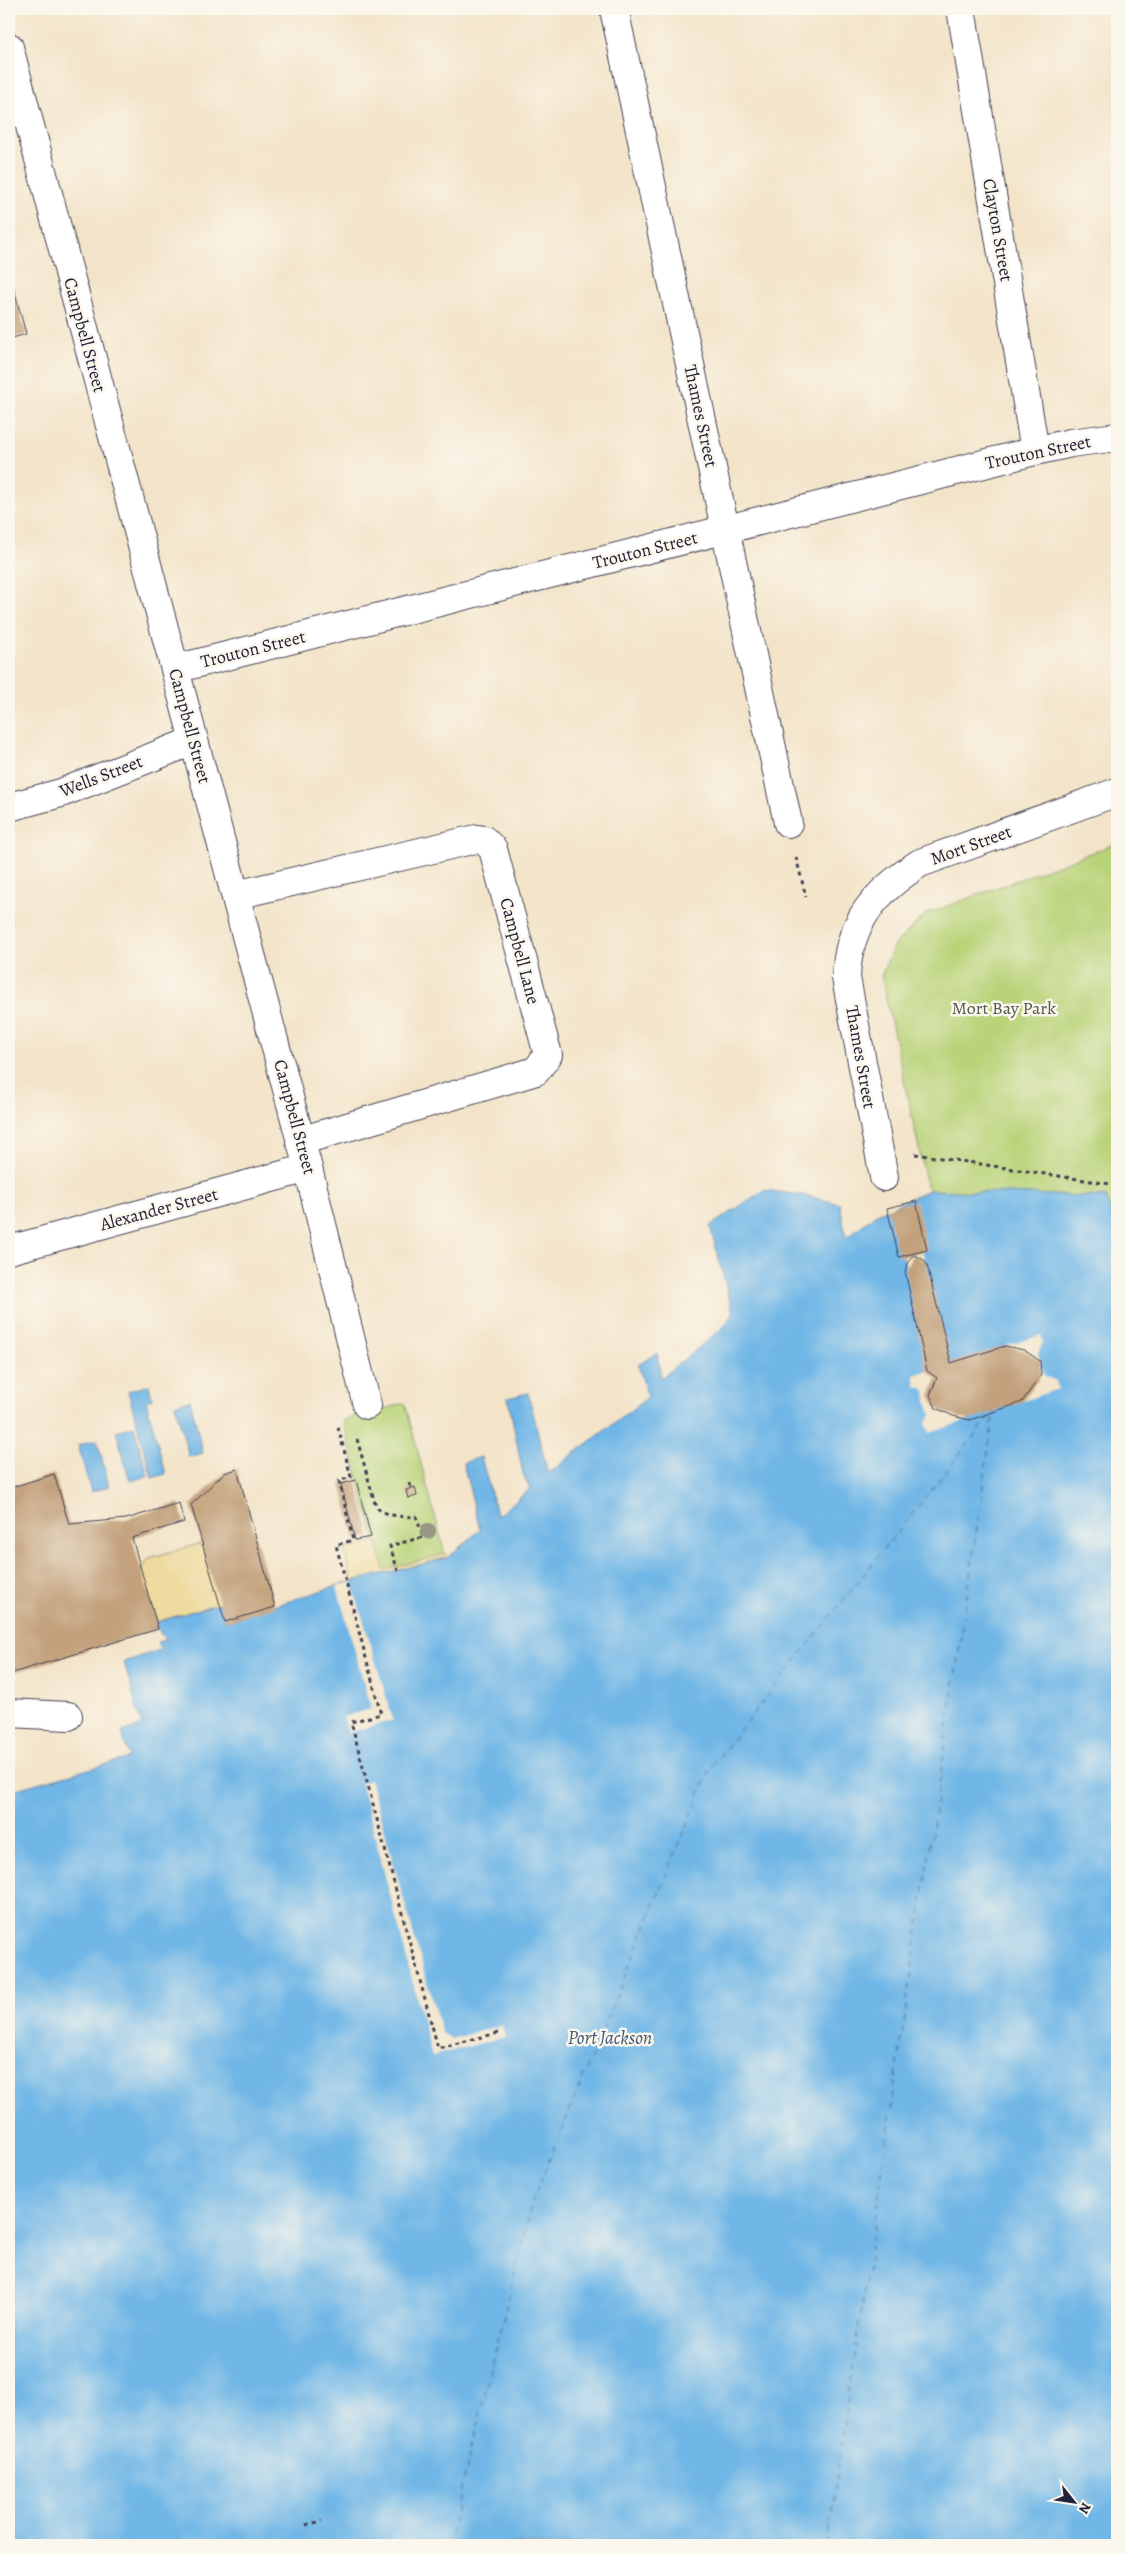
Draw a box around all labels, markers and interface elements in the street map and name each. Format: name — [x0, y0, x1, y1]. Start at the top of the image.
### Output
street label: Clayton Street — [977, 177, 1019, 284]
street label: Campbell Street — [58, 275, 112, 395]
street label: Thames Street — [678, 362, 724, 470]
street label: Trouton Street — [983, 429, 1093, 475]
street label: Trouton Street — [590, 525, 700, 575]
street label: Trouton Street — [198, 624, 308, 674]
street label: Campbell Street — [163, 666, 217, 786]
street label: Wells Street — [55, 749, 146, 803]
street label: Mort Street — [927, 819, 1015, 871]
street label: Campbell Lane — [494, 895, 546, 1007]
park label: Mort Bay Park — [952, 996, 1056, 1020]
street label: Thames Street — [840, 1004, 882, 1111]
street label: Campbell Street — [268, 1057, 322, 1177]
street label: Alexander Street — [96, 1182, 221, 1237]
water label: Port Jackson — [568, 2025, 652, 2051]
north arrow — [1048, 2476, 1098, 2526]
text: N — [1074, 2499, 1096, 2517]

